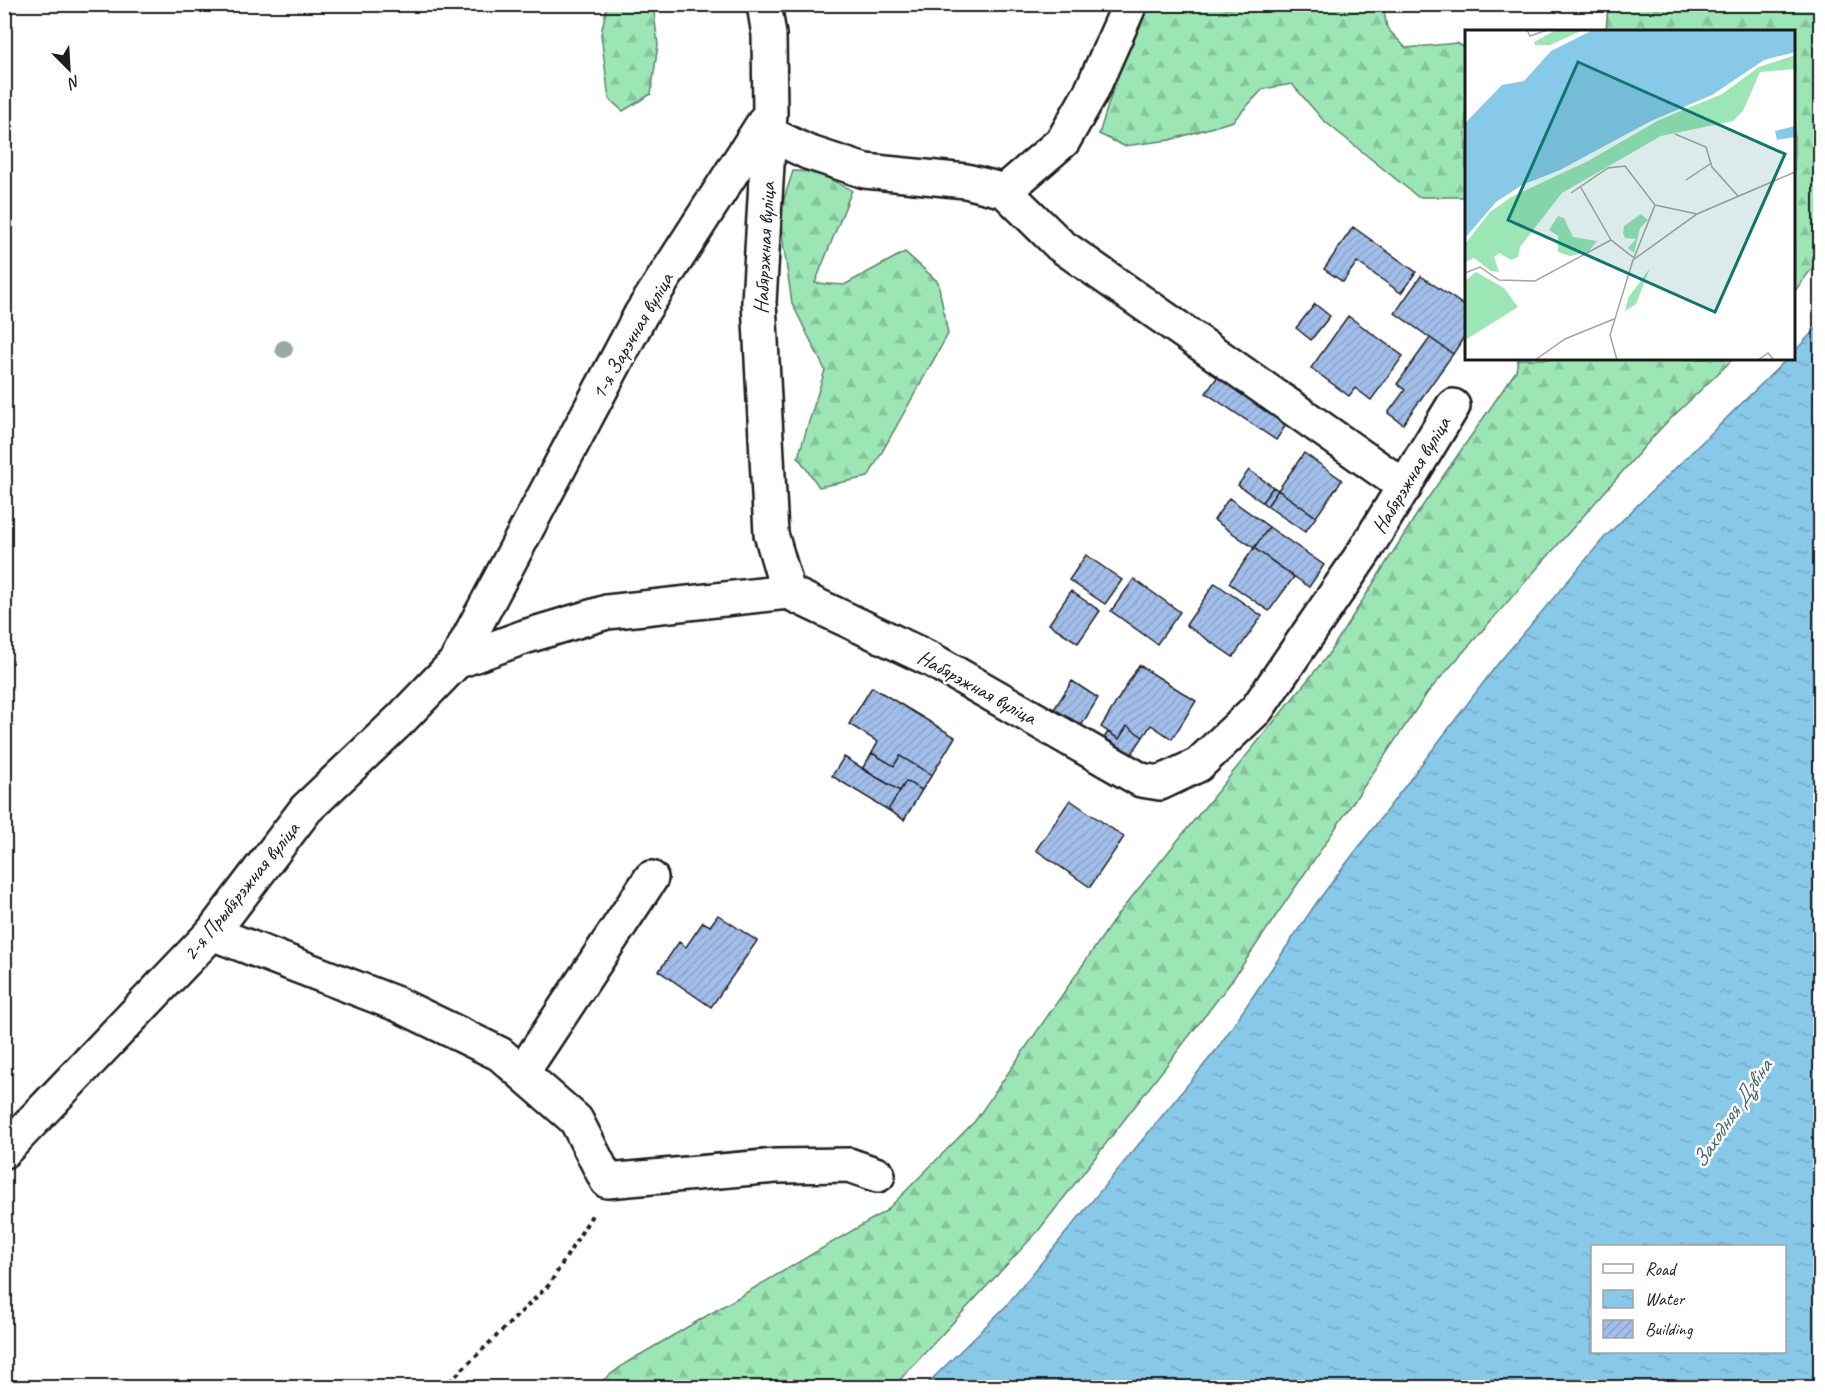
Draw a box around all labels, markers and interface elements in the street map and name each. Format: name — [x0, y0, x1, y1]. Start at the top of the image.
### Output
inset map — [1465, 30, 1795, 360]
north arrow — [39, 39, 99, 99]
text: N — [63, 71, 83, 94]
street label: Набярэжная вуліца — [748, 180, 781, 314]
street label: 1-я Зарэчная вуліца — [585, 266, 680, 404]
street label: Набярэжная вуліца — [1366, 410, 1457, 538]
street label: Набярэжная вуліца — [913, 644, 1042, 731]
street label: 2-я Прыбярэжная вуліца — [177, 815, 306, 966]
water label: Заходняя Дзвіна — [1685, 1052, 1780, 1173]
legend — [1591, 1245, 1786, 1353]
text: Road — [1645, 1258, 1678, 1280]
text: Water — [1645, 1288, 1686, 1310]
text: Building — [1645, 1318, 1694, 1340]

